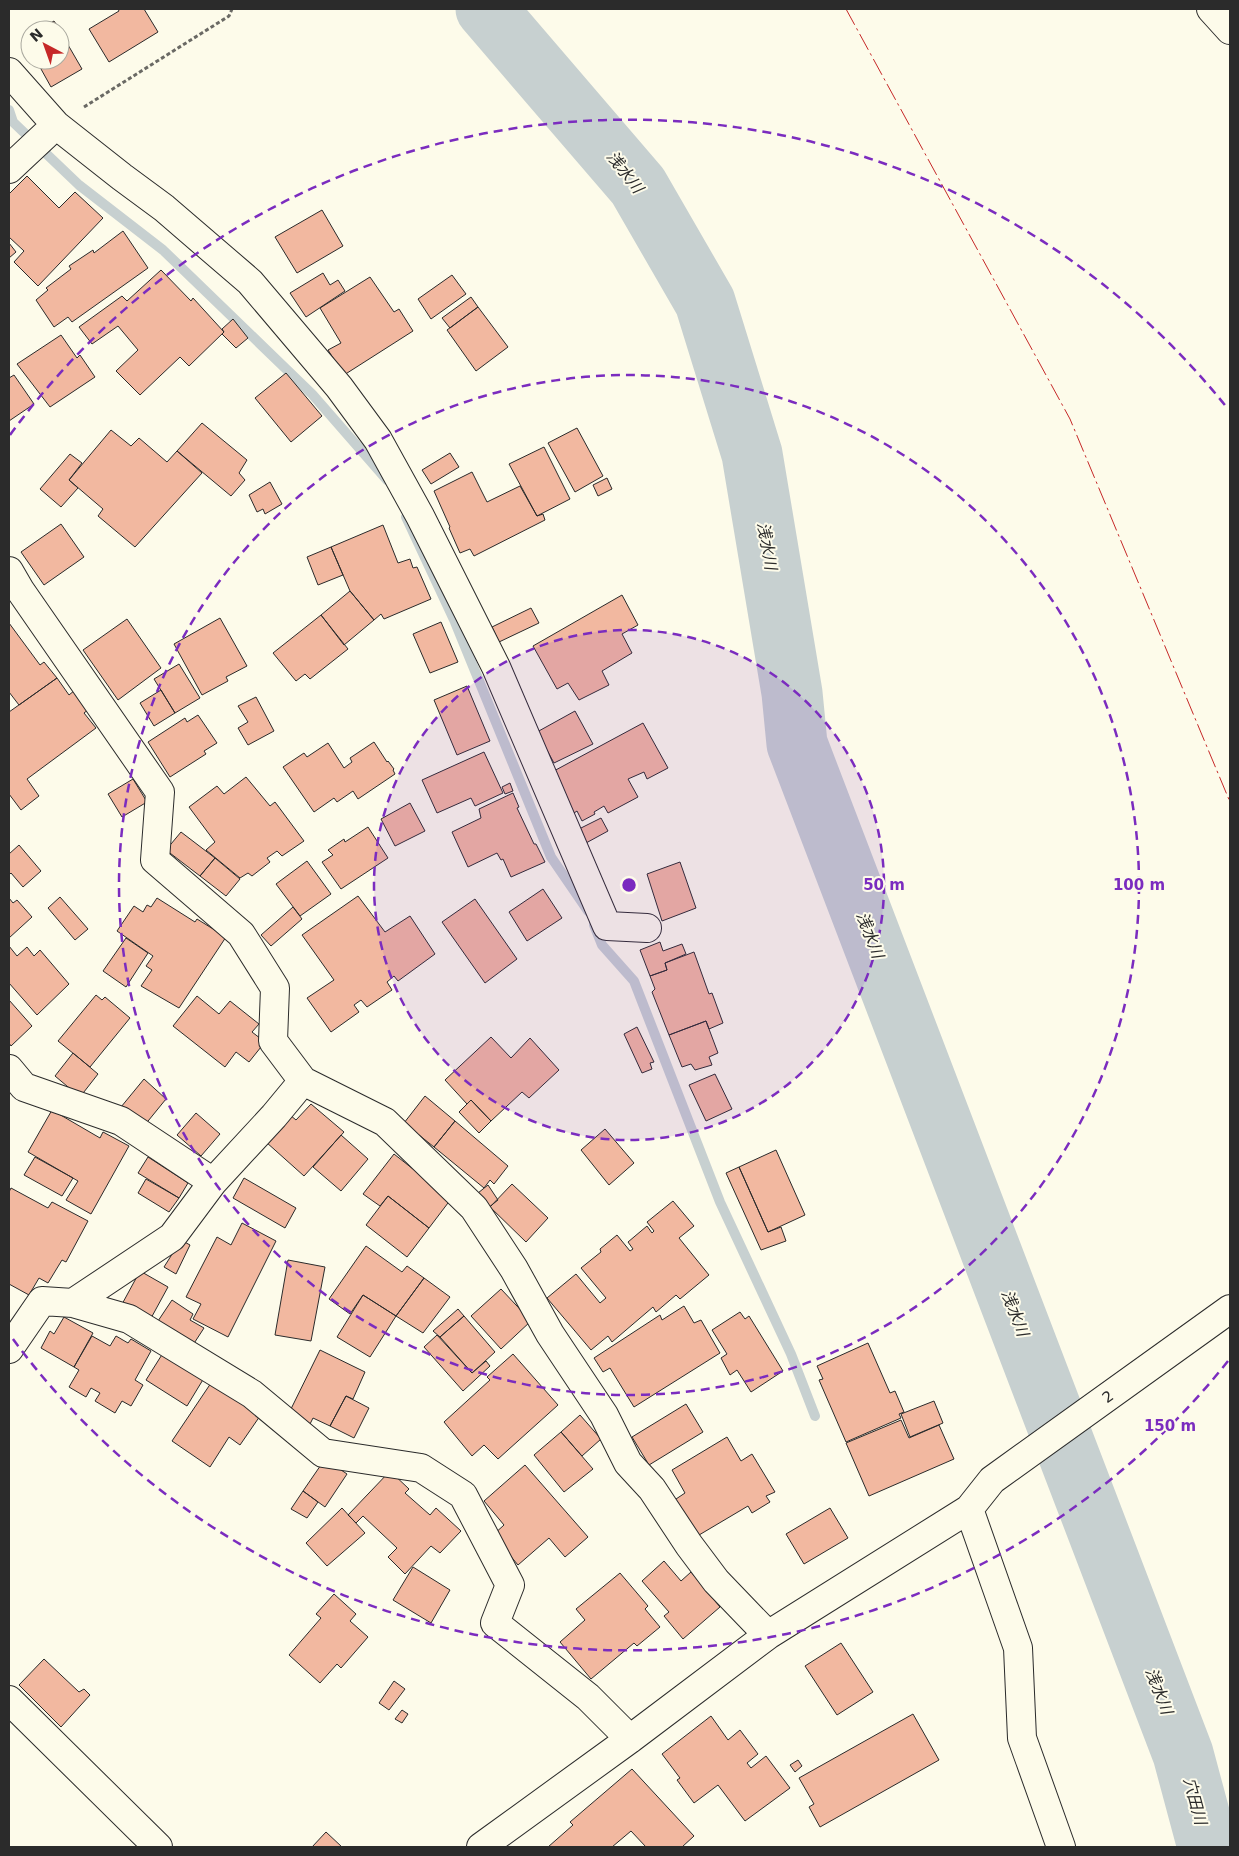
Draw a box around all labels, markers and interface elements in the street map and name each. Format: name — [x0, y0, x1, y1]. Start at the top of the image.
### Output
north arrow — [20, 20, 70, 70]
text: N — [27, 25, 46, 45]
water label: 浅水川 — [603, 147, 648, 198]
water label: 浅水川 — [753, 521, 781, 573]
centre of rings — [620, 876, 638, 894]
text: 50 m — [863, 876, 905, 894]
text: 100 m — [1113, 876, 1165, 894]
water label: 浅水川 — [853, 909, 888, 963]
water label: 浅水川 — [998, 1287, 1033, 1341]
street label: 2 — [1099, 1387, 1117, 1407]
text: 150 m — [1144, 1417, 1196, 1435]
water label: 浅水川 — [1142, 1665, 1177, 1719]
water label: 穴田川 — [1180, 1775, 1211, 1829]

